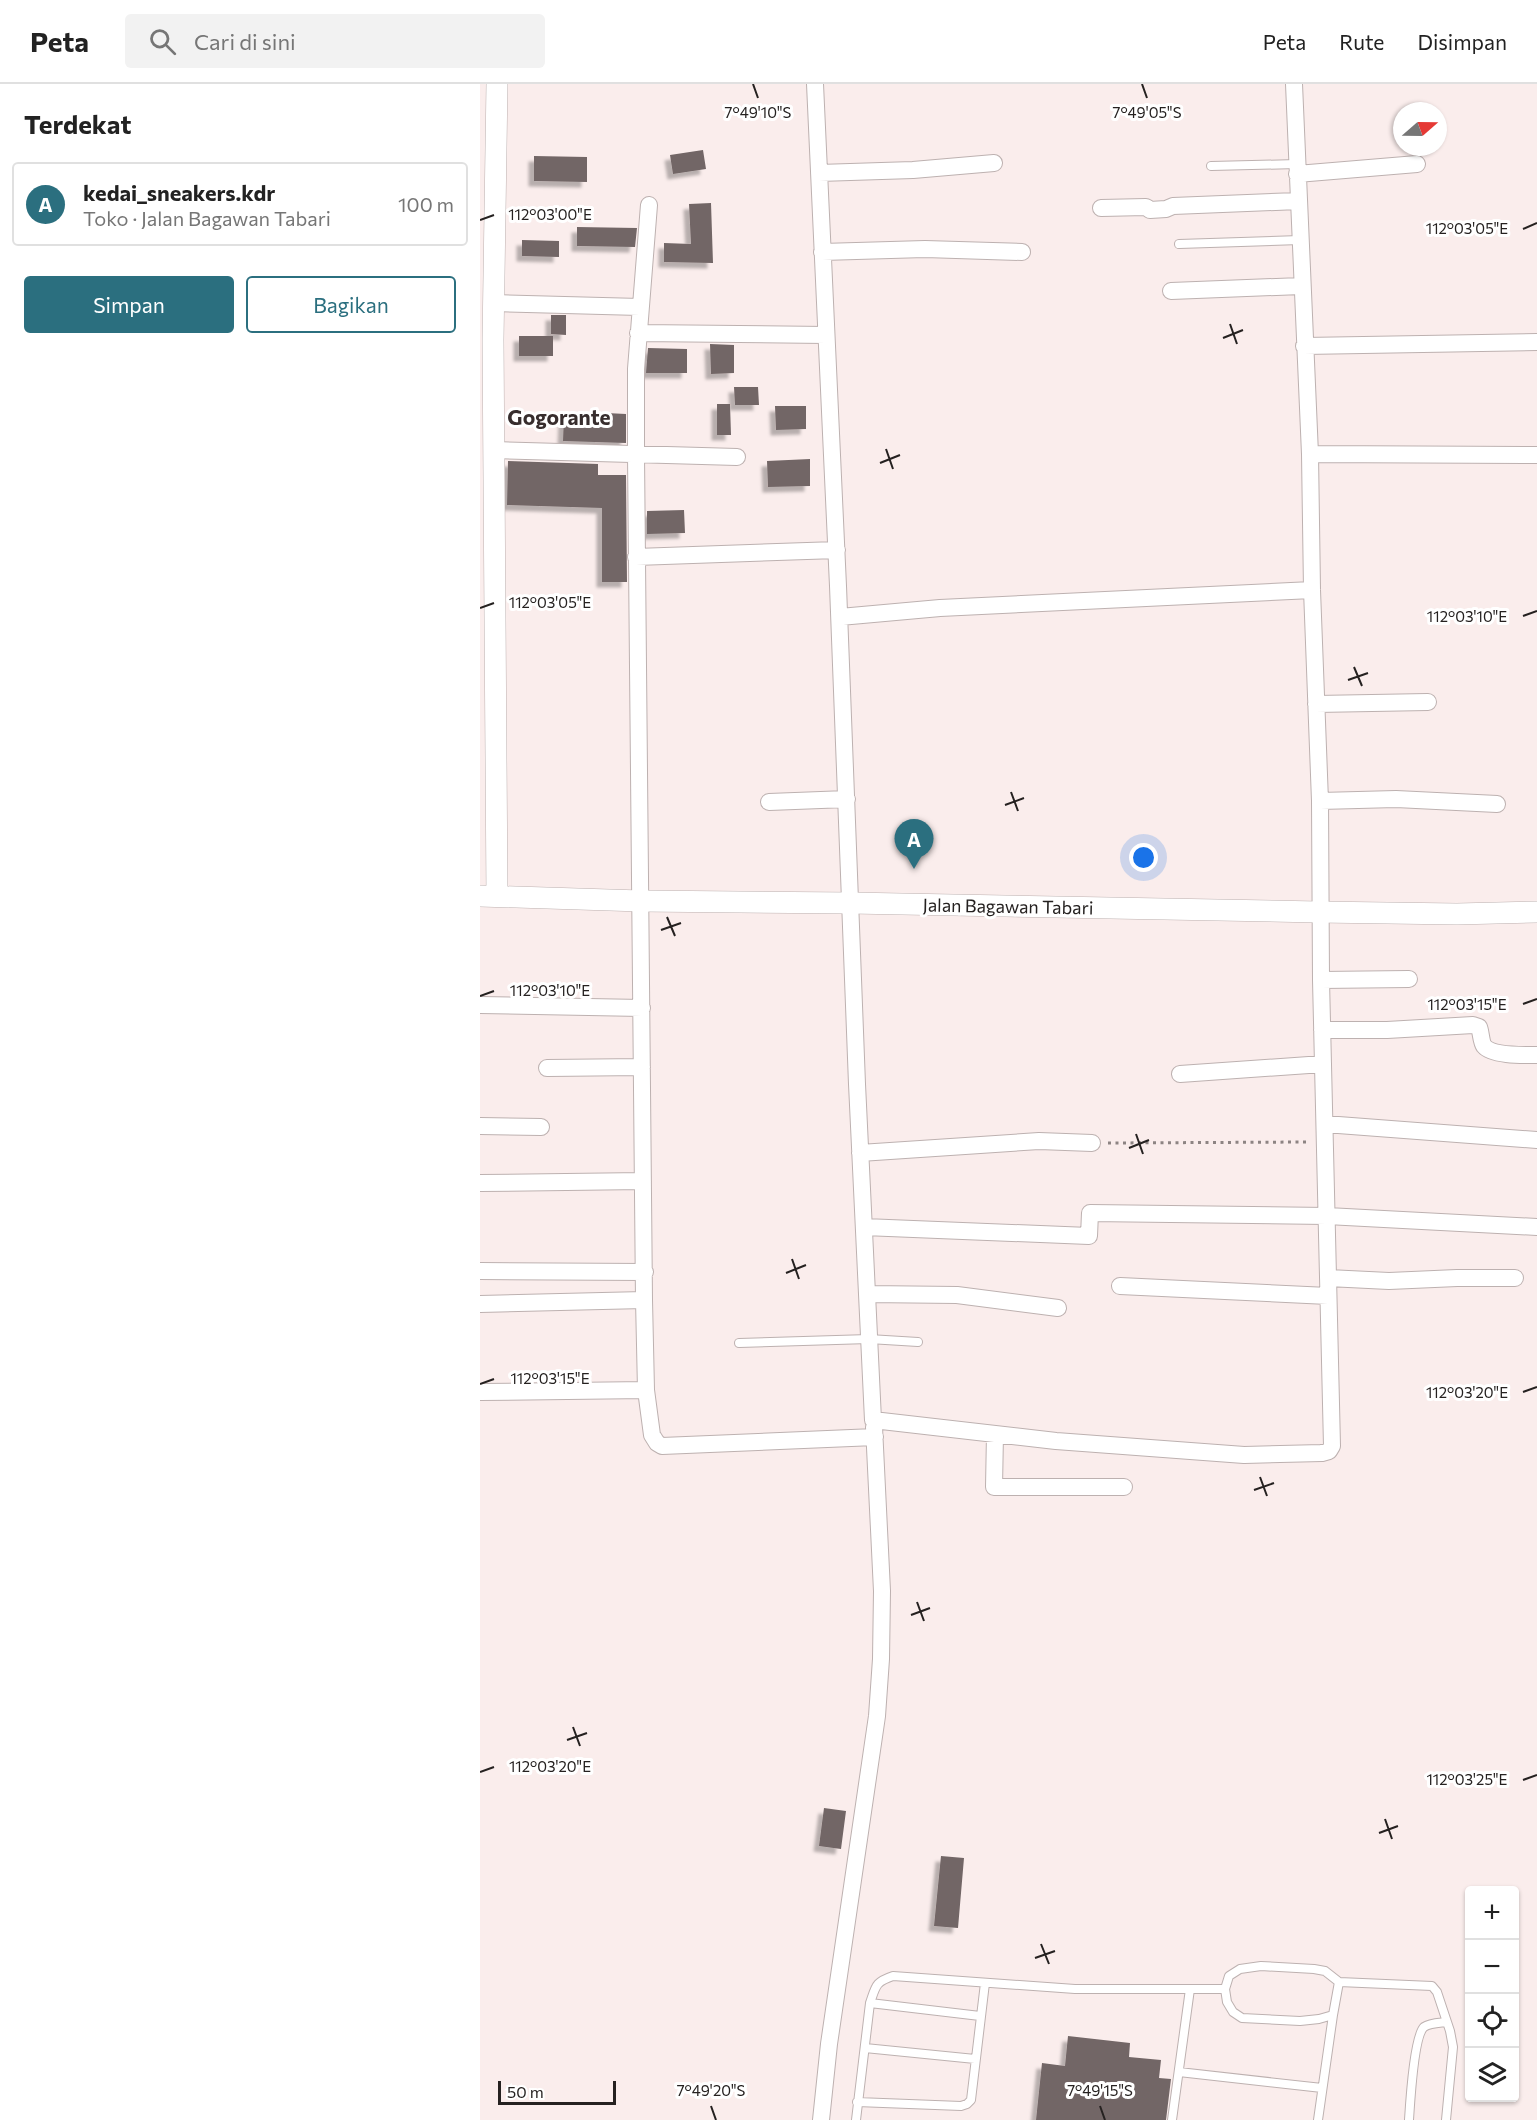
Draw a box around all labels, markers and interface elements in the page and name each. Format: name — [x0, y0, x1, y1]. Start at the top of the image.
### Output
search box — [125, 14, 545, 68]
text: Peta — [30, 24, 89, 58]
icon: search — [146, 25, 179, 58]
text: Cari di sini — [194, 28, 296, 55]
text: Peta — [1263, 29, 1306, 54]
text: Rute — [1339, 29, 1384, 54]
text: Disimpan — [1417, 29, 1507, 54]
north arrow — [1393, 102, 1447, 156]
text: 7°49'10"S — [725, 103, 792, 121]
text: 7°49'05"S — [1112, 103, 1182, 121]
text: Terdekat — [24, 108, 131, 139]
text: kedai_sneakers.kdr — [83, 179, 275, 206]
text: A — [38, 192, 53, 216]
text: 100 m — [398, 192, 454, 216]
text: 112°03'00"E — [508, 205, 592, 223]
text: Toko · Jalan Bagawan Tabari — [83, 206, 331, 230]
text: 112°03'05"E — [1426, 219, 1508, 237]
button: Simpan — [24, 276, 234, 333]
button: Bagikan — [246, 276, 456, 333]
district label: Gogorante — [507, 404, 611, 429]
text: 112°03'05"E — [509, 593, 591, 611]
text: 112°03'10"E — [1427, 607, 1507, 625]
pin: A — [894, 820, 934, 869]
your location — [1129, 843, 1158, 872]
street label: Jalan Bagawan Tabari — [922, 894, 1094, 918]
text: 112°03'10"E — [510, 981, 590, 999]
text: 112°03'15"E — [1427, 995, 1507, 1013]
text: 112°03'15"E — [510, 1369, 590, 1387]
text: 112°03'20"E — [1426, 1383, 1508, 1401]
text: 112°03'20"E — [509, 1757, 591, 1775]
text: 112°03'25"E — [1426, 1770, 1508, 1788]
map controls — [1465, 1886, 1519, 2102]
button: + — [1465, 1886, 1519, 1940]
button: − — [1465, 1940, 1519, 1994]
button: locate — [1465, 1994, 1519, 2048]
button: layers — [1465, 2048, 1519, 2102]
scale bar — [498, 2078, 616, 2106]
text: 7°49'20"S — [677, 2081, 746, 2099]
text: 7°49'15"S — [1067, 2081, 1133, 2099]
text: 50 m — [507, 2082, 544, 2101]

